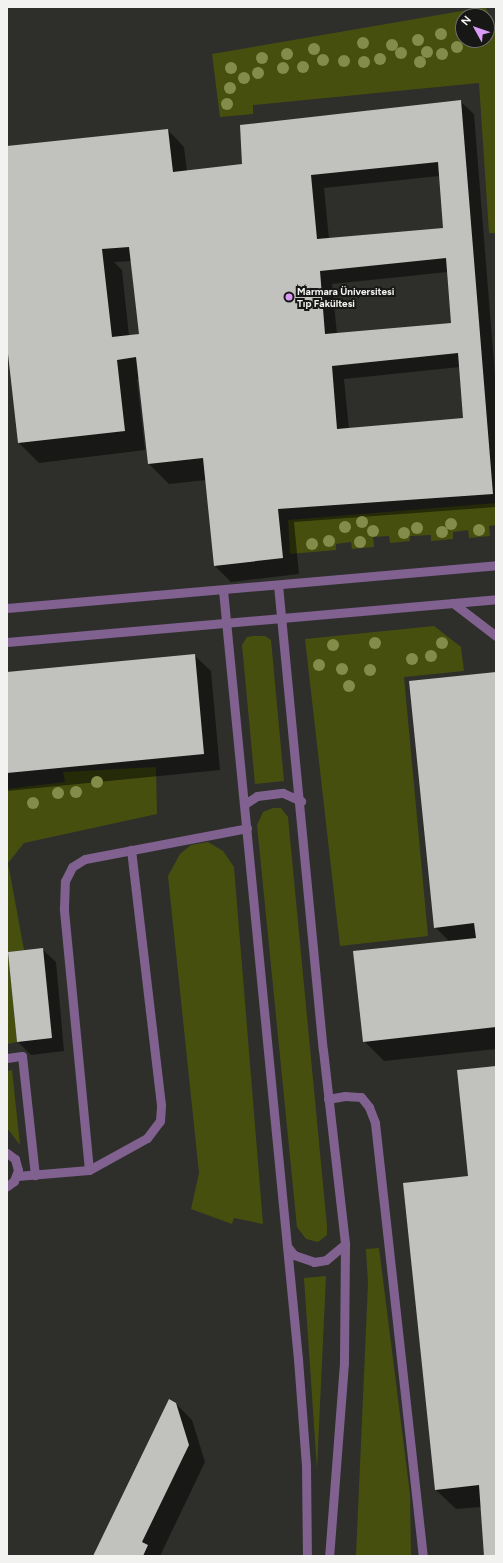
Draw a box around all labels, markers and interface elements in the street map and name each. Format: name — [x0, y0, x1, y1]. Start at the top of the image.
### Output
north arrow — [455, 8, 495, 48]
text: N — [458, 13, 474, 28]
place label: Marmara Üniversitesi Tıp Fakültesi — [297, 285, 394, 308]
marker: Marmara Üniversitesi Tıp Fakültesi — [284, 292, 294, 302]

